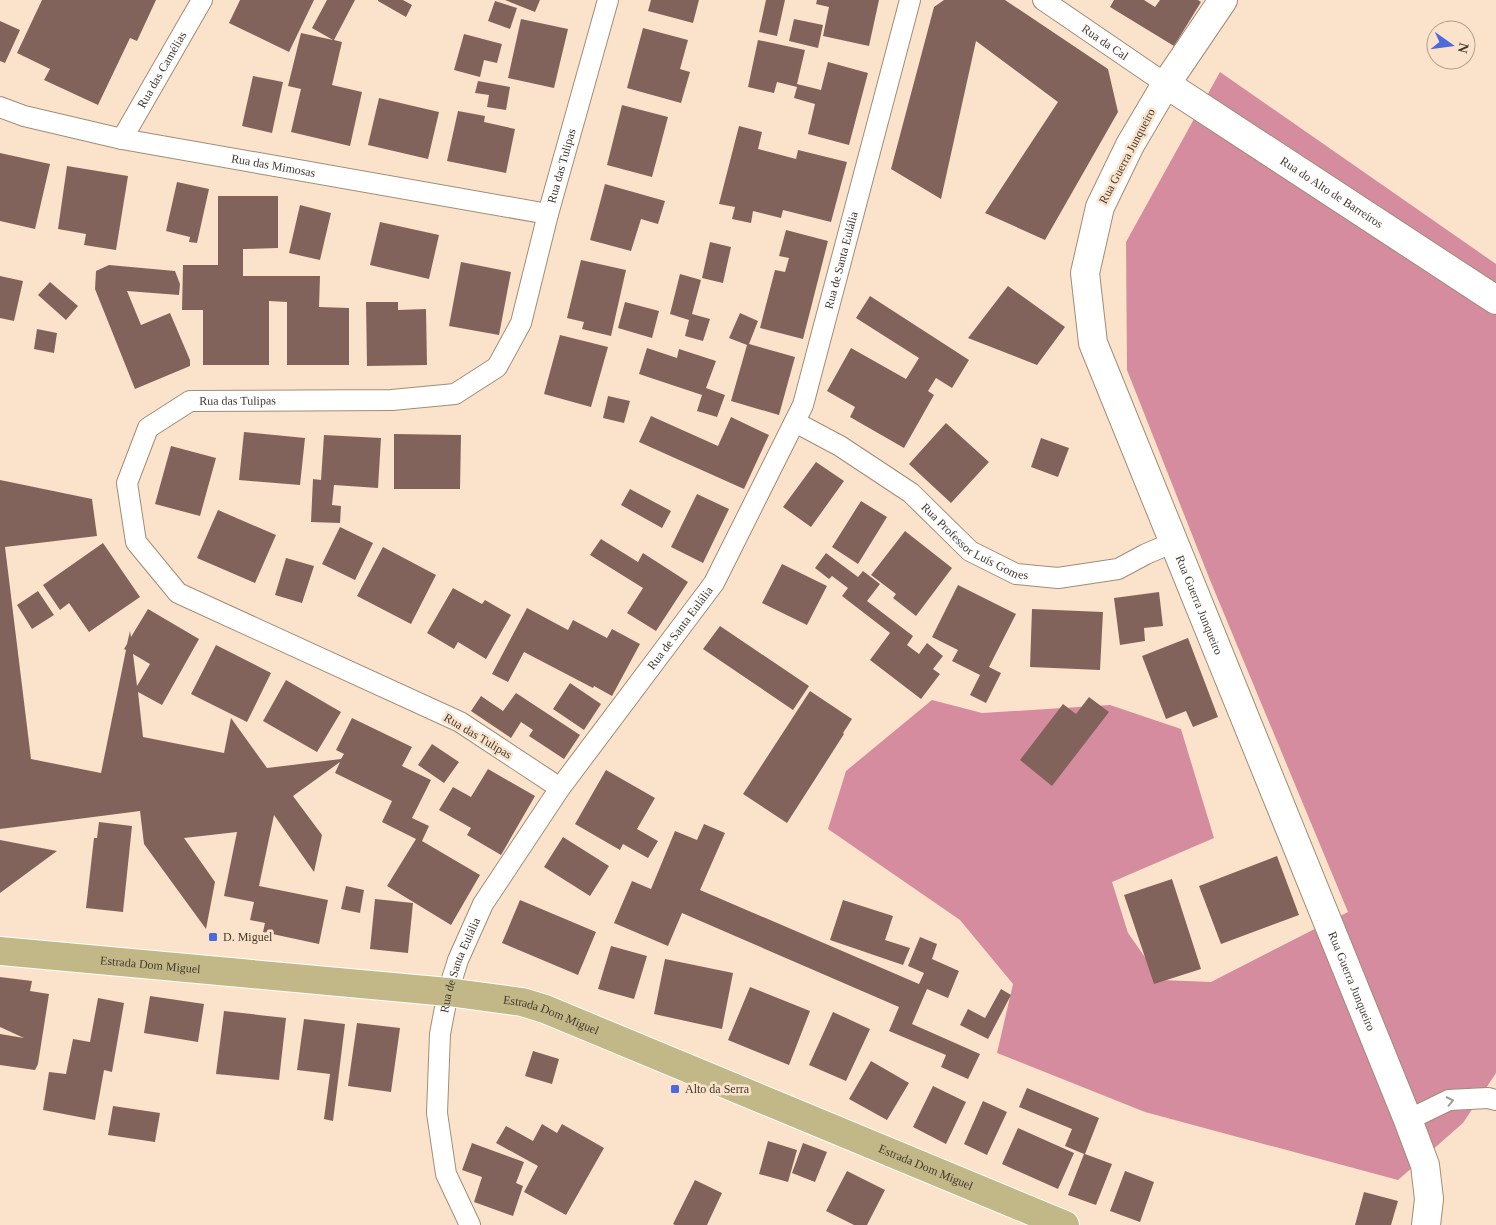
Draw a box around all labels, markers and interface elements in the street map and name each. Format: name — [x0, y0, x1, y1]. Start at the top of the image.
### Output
north arrow — [1426, 20, 1476, 70]
street label: Rua da Cal — [1079, 21, 1131, 63]
street label: Rua das Camélias — [134, 29, 190, 110]
text: N — [1455, 41, 1472, 55]
street label: Rua Guerra Junqueiro — [1096, 106, 1158, 206]
street label: Rua das Tulipas — [544, 127, 579, 205]
street label: Rua das Mimosas — [230, 151, 317, 180]
street label: Rua do Alto de Barreiros — [1278, 154, 1386, 231]
street label: Rua de Santa Eulália — [822, 209, 861, 311]
street label: Rua das Tulipas — [199, 394, 276, 408]
street label: Rua Professor Luís Gomes — [918, 500, 1029, 582]
street label: Rua Guerra Junqueiro — [1173, 553, 1226, 657]
street label: Rua de Santa Eulália — [644, 583, 716, 672]
street label: Rua das Tulipas — [442, 710, 515, 762]
street label: Rua de Santa Eulália — [437, 915, 483, 1014]
street label: Rua Guerra Junqueiro — [1325, 929, 1378, 1033]
place label: D. Miguel — [223, 930, 273, 944]
marker: D. Miguel — [207, 931, 219, 943]
street label: Estrada Dom Miguel — [100, 953, 202, 976]
street label: Estrada Dom Miguel — [502, 993, 602, 1038]
place label: Alto da Serra — [685, 1082, 750, 1096]
marker: Alto da Serra — [669, 1083, 681, 1095]
one-way arrow — [1446, 1096, 1455, 1107]
street label: Estrada Dom Miguel — [877, 1141, 976, 1193]

